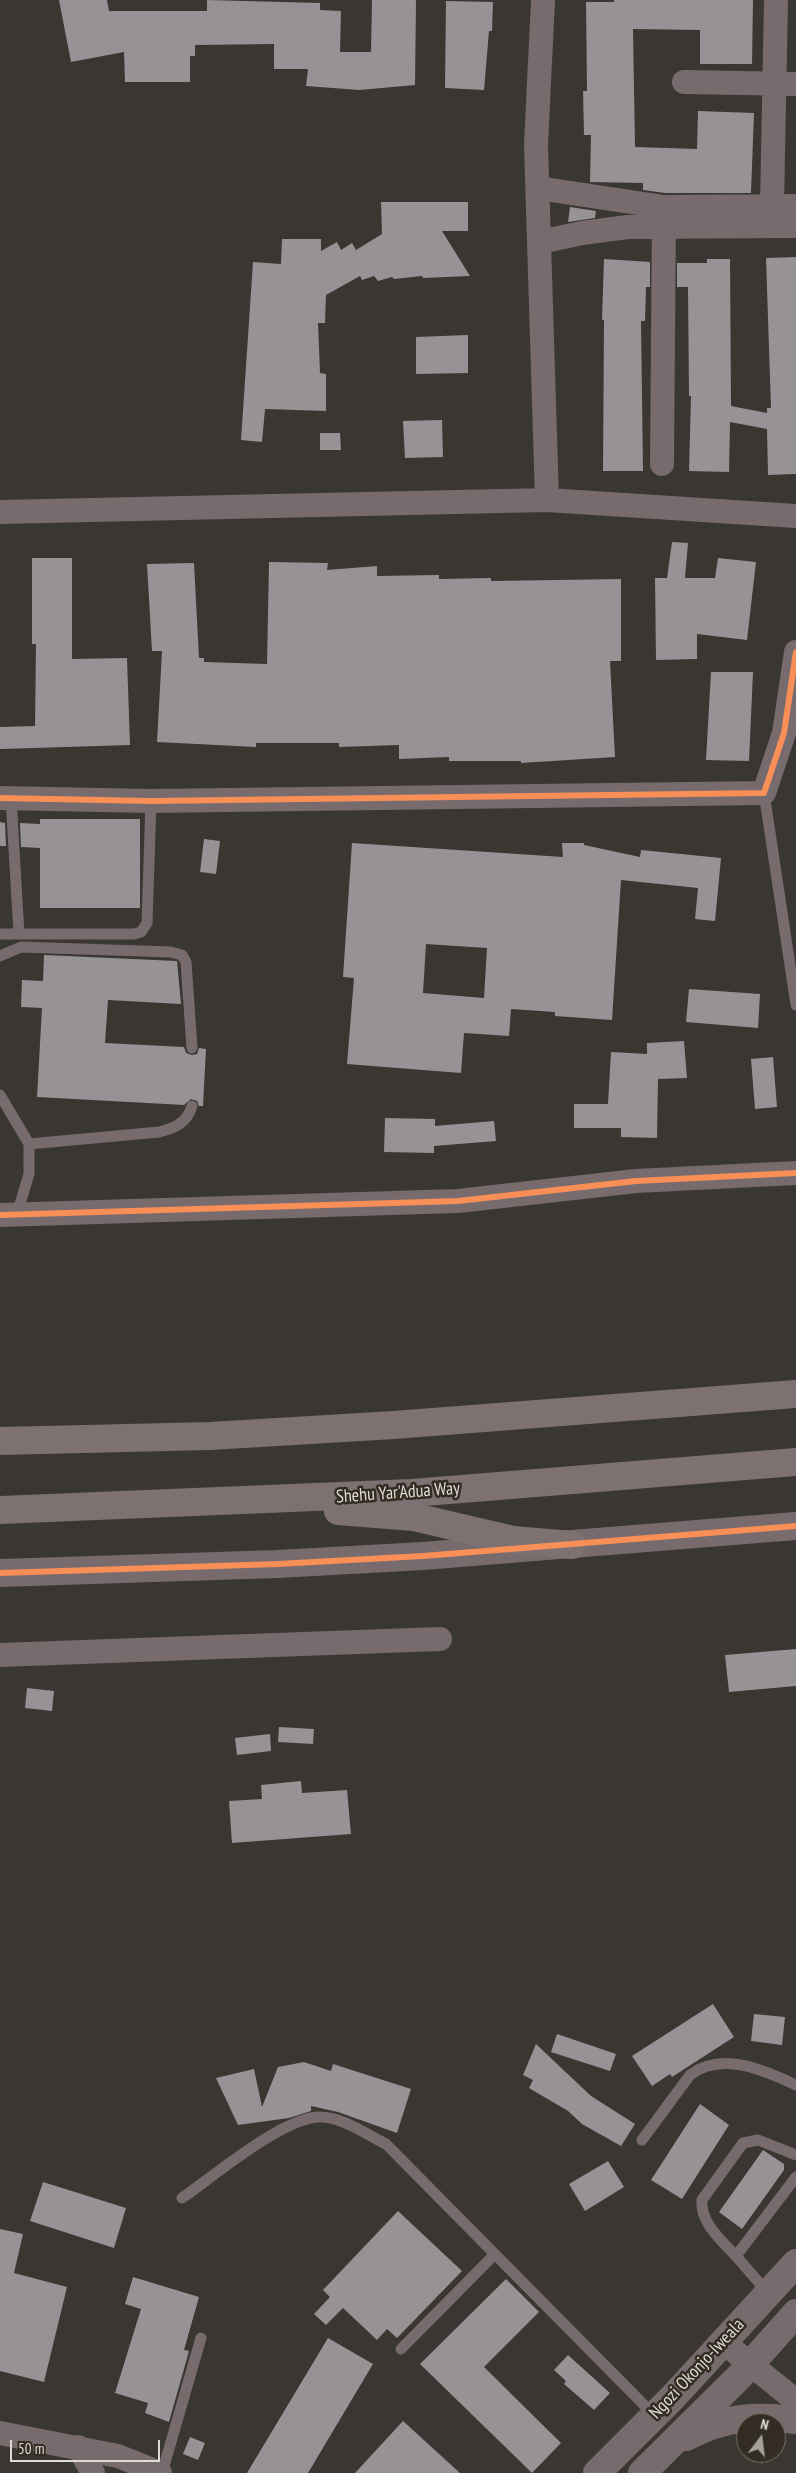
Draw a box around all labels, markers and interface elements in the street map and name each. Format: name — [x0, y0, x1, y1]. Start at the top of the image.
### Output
street label: Shehu Yar'Adua Way — [335, 1478, 461, 1508]
street label: Ngozi Okonjo-Iweala — [645, 2314, 749, 2424]
north arrow — [736, 2413, 786, 2463]
text: N — [759, 2415, 771, 2434]
scale bar — [12, 2430, 162, 2462]
text: 50 m — [18, 2439, 44, 2458]

